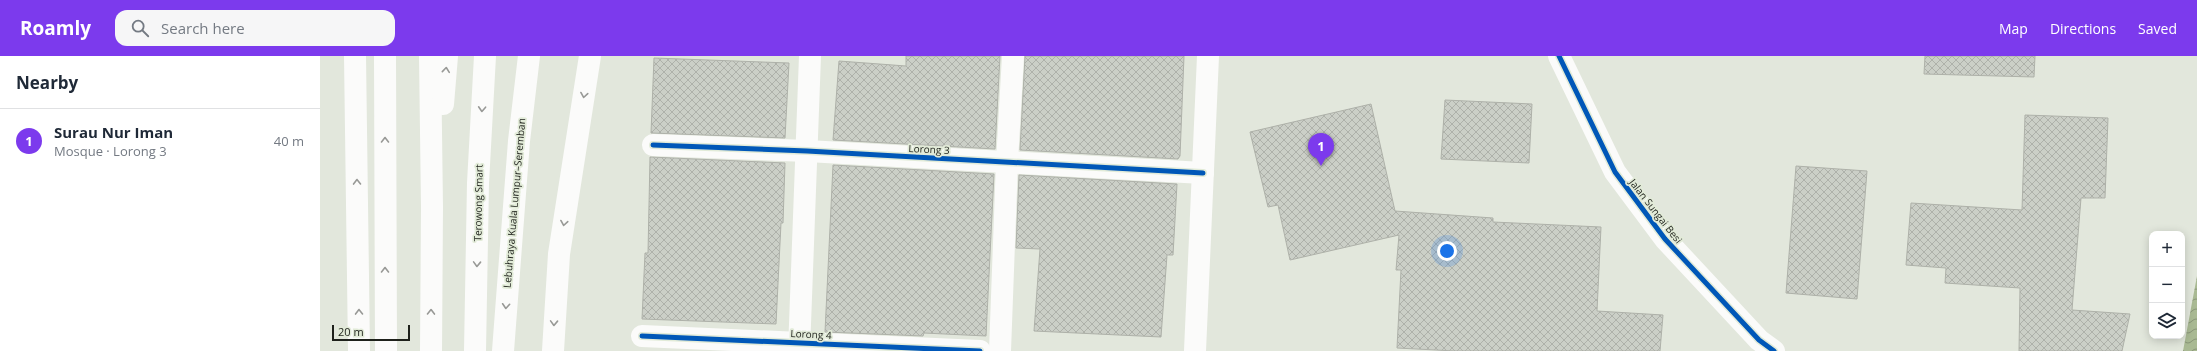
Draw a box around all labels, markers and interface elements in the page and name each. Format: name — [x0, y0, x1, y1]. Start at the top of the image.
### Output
search box — [115, 10, 395, 46]
text: Roamly — [20, 15, 91, 41]
icon: search — [129, 17, 151, 39]
text: Search here — [161, 18, 245, 38]
text: Map — [1999, 19, 2028, 38]
text: Directions — [2050, 19, 2116, 38]
text: Saved — [2138, 19, 2177, 38]
one-way arrow — [441, 67, 450, 73]
text: Nearby — [16, 71, 78, 94]
one-way arrow — [580, 91, 589, 98]
one-way arrow — [478, 106, 487, 112]
street label: Lebuhraya Kuala Lumpur–Seremban — [500, 118, 528, 288]
text: Surau Nur Iman — [54, 122, 173, 142]
text: 1 — [25, 132, 33, 150]
text: 40 m — [274, 132, 304, 150]
pin: 1 — [1308, 133, 1334, 166]
one-way arrow — [381, 137, 389, 143]
street label: Lorong 3 — [908, 141, 950, 157]
text: Mosque · Lorong 3 — [54, 142, 167, 160]
street label: Terowong Smart — [470, 164, 486, 242]
street label: Jalan Sungai Besi — [1626, 175, 1686, 246]
one-way arrow — [353, 179, 361, 185]
one-way arrow — [560, 220, 569, 226]
map controls — [2149, 231, 2185, 339]
button: + — [2149, 231, 2185, 267]
your location — [1437, 241, 1457, 261]
one-way arrow — [473, 261, 481, 267]
one-way arrow — [381, 267, 389, 273]
button: − — [2149, 267, 2185, 303]
one-way arrow — [501, 303, 510, 309]
button: layers — [2149, 303, 2185, 339]
one-way arrow — [355, 309, 363, 315]
one-way arrow — [427, 309, 435, 315]
one-way arrow — [549, 320, 558, 327]
scale bar — [332, 323, 410, 342]
text: 20 m — [338, 324, 364, 339]
street label: Lorong 4 — [790, 326, 832, 342]

